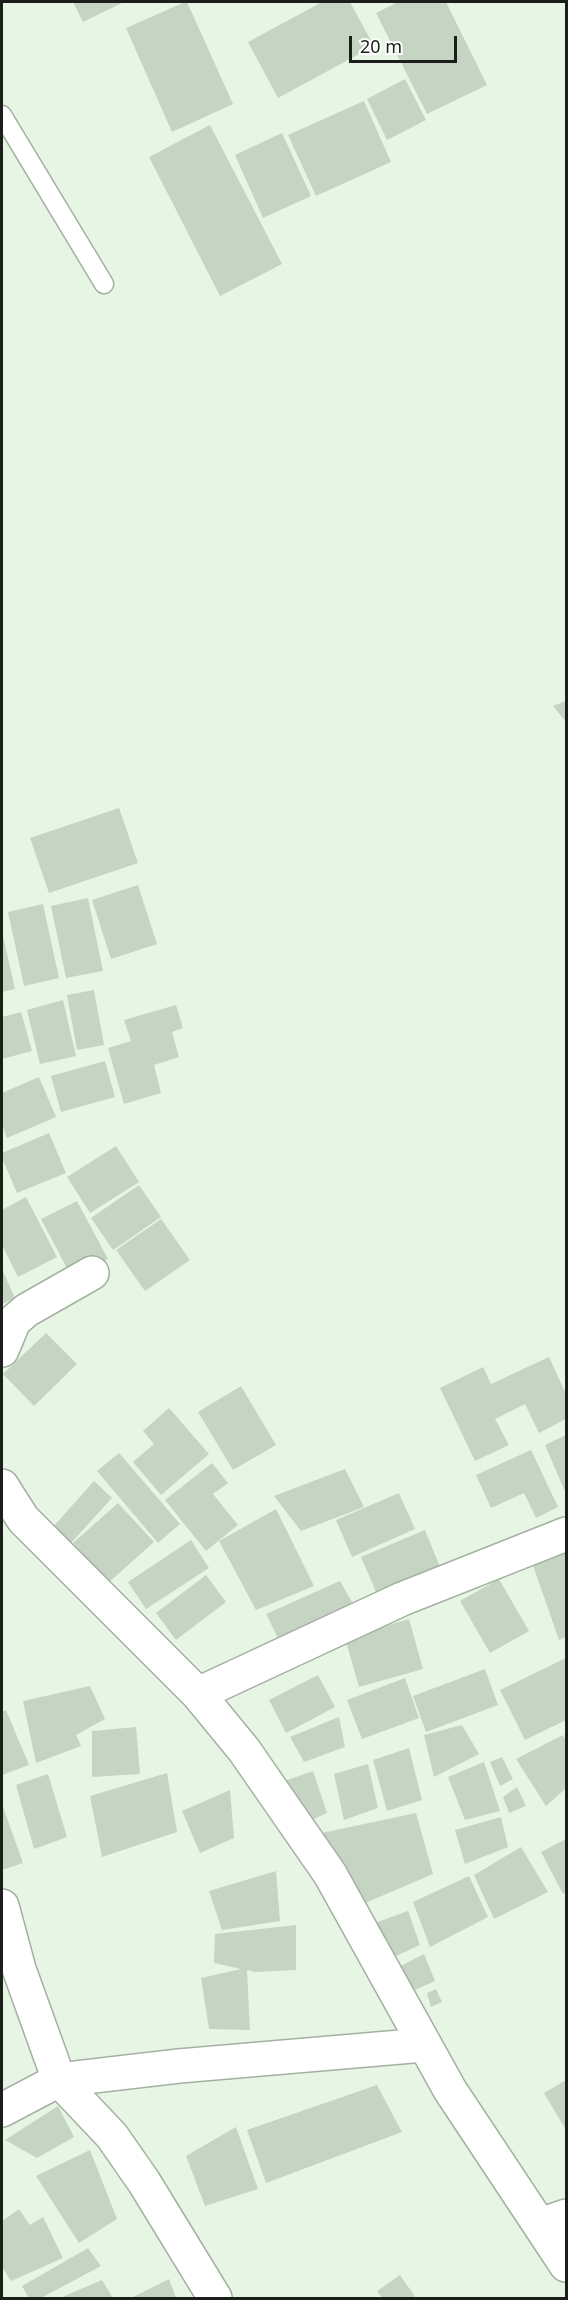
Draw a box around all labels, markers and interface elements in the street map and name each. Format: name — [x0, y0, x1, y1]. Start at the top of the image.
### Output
scale bar — [352, 24, 460, 62]
text: 20 m — [360, 34, 402, 58]

